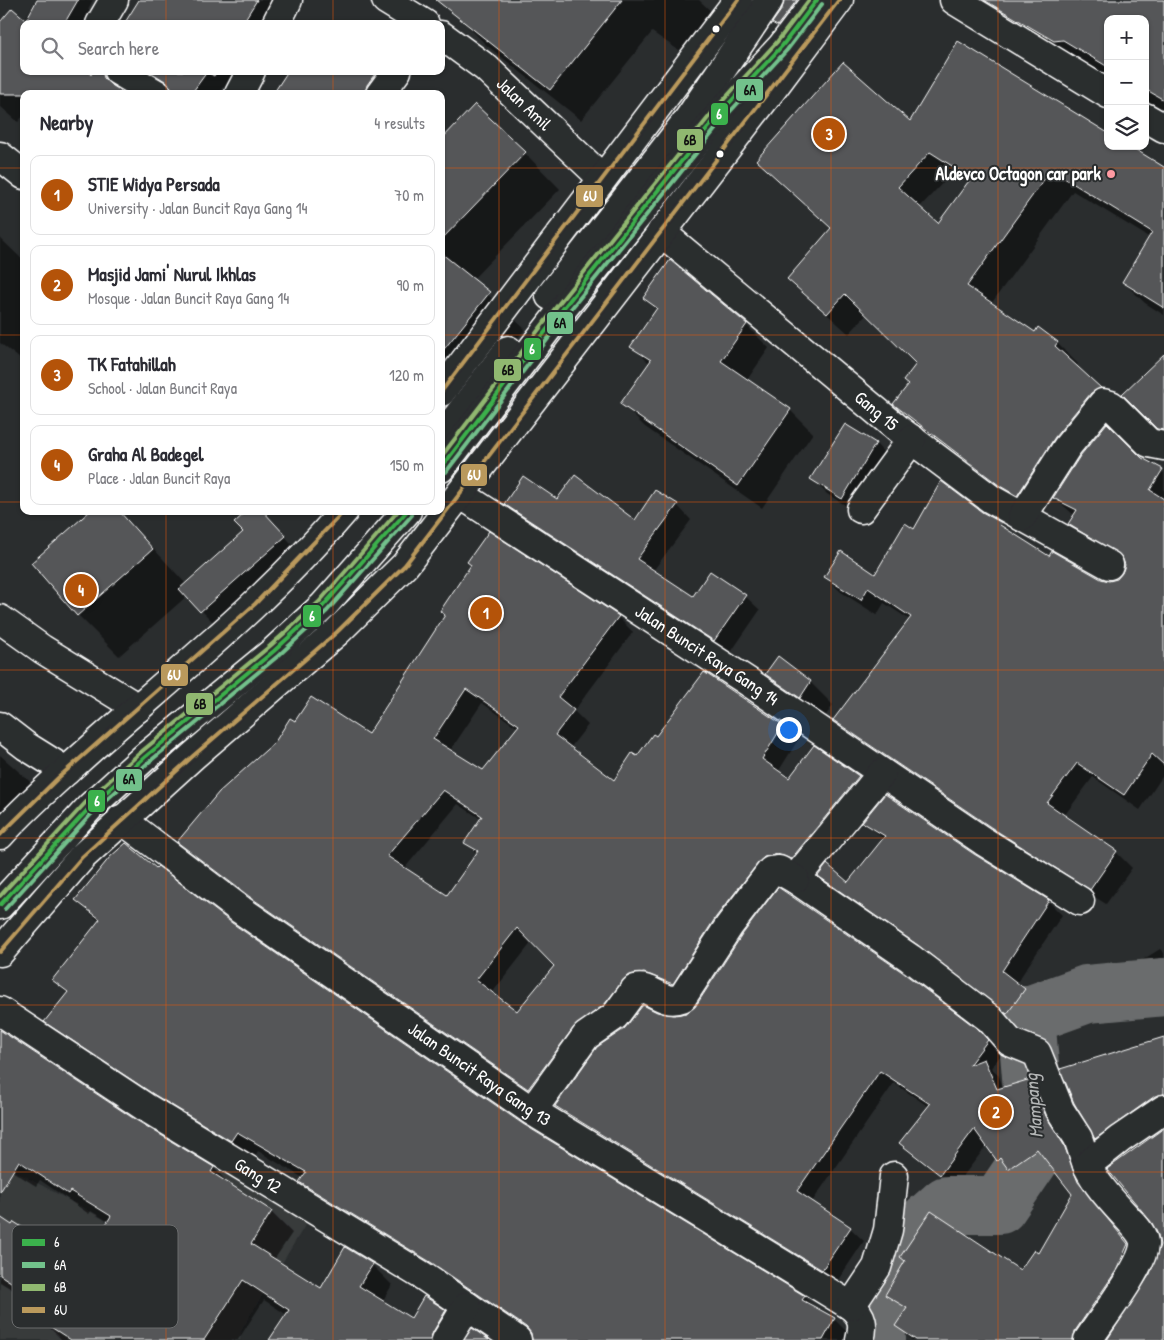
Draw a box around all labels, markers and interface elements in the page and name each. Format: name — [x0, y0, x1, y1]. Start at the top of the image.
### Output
map controls — [1104, 15, 1149, 150]
button: + — [1104, 15, 1149, 60]
search box — [20, 20, 445, 75]
unlabelled marker — [711, 24, 721, 34]
icon: search — [38, 34, 66, 62]
text: Search here — [78, 35, 159, 61]
button: − — [1104, 60, 1149, 105]
street label: Jalan Amil — [491, 71, 558, 136]
line badge: 6A — [735, 78, 764, 102]
text: 6A — [744, 80, 756, 99]
line badge: 6 — [710, 102, 729, 126]
text: 6 — [716, 104, 722, 123]
button: layers — [1104, 105, 1149, 150]
text: Nearby — [40, 108, 93, 137]
text: 4 results — [374, 112, 425, 134]
pin: 3 — [813, 115, 845, 153]
line badge: 6B — [676, 128, 704, 152]
text: 6B — [684, 130, 696, 149]
unlabelled marker — [715, 149, 725, 159]
place label: Aldevco Octagon car park — [936, 161, 1102, 187]
marker: Aldevco Octagon car park — [1105, 168, 1117, 180]
text: STIE Widya Persada — [88, 171, 220, 197]
text: 1 — [54, 184, 60, 206]
text: 70 m — [394, 184, 424, 206]
line badge: 6U — [575, 184, 604, 208]
text: 6U — [583, 186, 597, 205]
text: University · Jalan Buncit Raya Gang 14 — [88, 197, 308, 219]
text: Masjid Jami' Nurul Ikhlas — [88, 261, 256, 287]
text: 2 — [53, 274, 61, 296]
text: 90 m — [396, 274, 424, 296]
text: Mosque · Jalan Buncit Raya Gang 14 — [88, 287, 289, 309]
line badge: 6A — [546, 311, 574, 335]
text: 6A — [554, 313, 566, 332]
line badge: 6 — [523, 337, 542, 361]
text: 6 — [529, 339, 535, 358]
text: TK Fatahillah — [88, 351, 176, 377]
line badge: 6B — [493, 358, 522, 382]
text: 6B — [502, 360, 514, 379]
text: 3 — [53, 364, 61, 386]
text: 120 m — [389, 364, 424, 386]
text: School · Jalan Buncit Raya — [88, 377, 237, 399]
street label: Gang 15 — [849, 385, 904, 436]
text: Graha Al Badegel — [88, 441, 204, 467]
text: 4 — [54, 454, 60, 476]
text: 150 m — [390, 454, 424, 476]
line badge: 6U — [460, 463, 488, 487]
text: 6U — [467, 465, 481, 484]
text: Place · Jalan Buncit Raya — [88, 467, 230, 489]
pin: 4 — [65, 571, 97, 609]
pin: 1 — [470, 594, 502, 632]
street label: Jalan Buncit Raya Gang 14 — [631, 599, 784, 711]
line badge: 6 — [302, 604, 322, 628]
text: 6 — [309, 606, 315, 625]
line badge: 6U — [160, 663, 189, 687]
text: 6U — [167, 665, 181, 684]
line badge: 6B — [185, 692, 214, 716]
text: 6B — [194, 694, 206, 713]
your location — [776, 717, 802, 743]
line badge: 6A — [115, 768, 143, 792]
text: 6A — [123, 769, 135, 788]
line badge: 6 — [87, 789, 106, 813]
text: 6 — [94, 791, 100, 810]
street label: Jalan Buncit Raya Gang 13 — [403, 1016, 556, 1132]
water label: Mampang — [1017, 1071, 1049, 1139]
pin: 2 — [980, 1093, 1012, 1131]
street label: Gang 12 — [230, 1151, 287, 1199]
legend — [12, 1225, 178, 1328]
text: 6 — [54, 1232, 60, 1251]
text: 6A — [54, 1255, 67, 1274]
text: 6B — [54, 1277, 67, 1296]
text: 6U — [54, 1300, 68, 1319]

